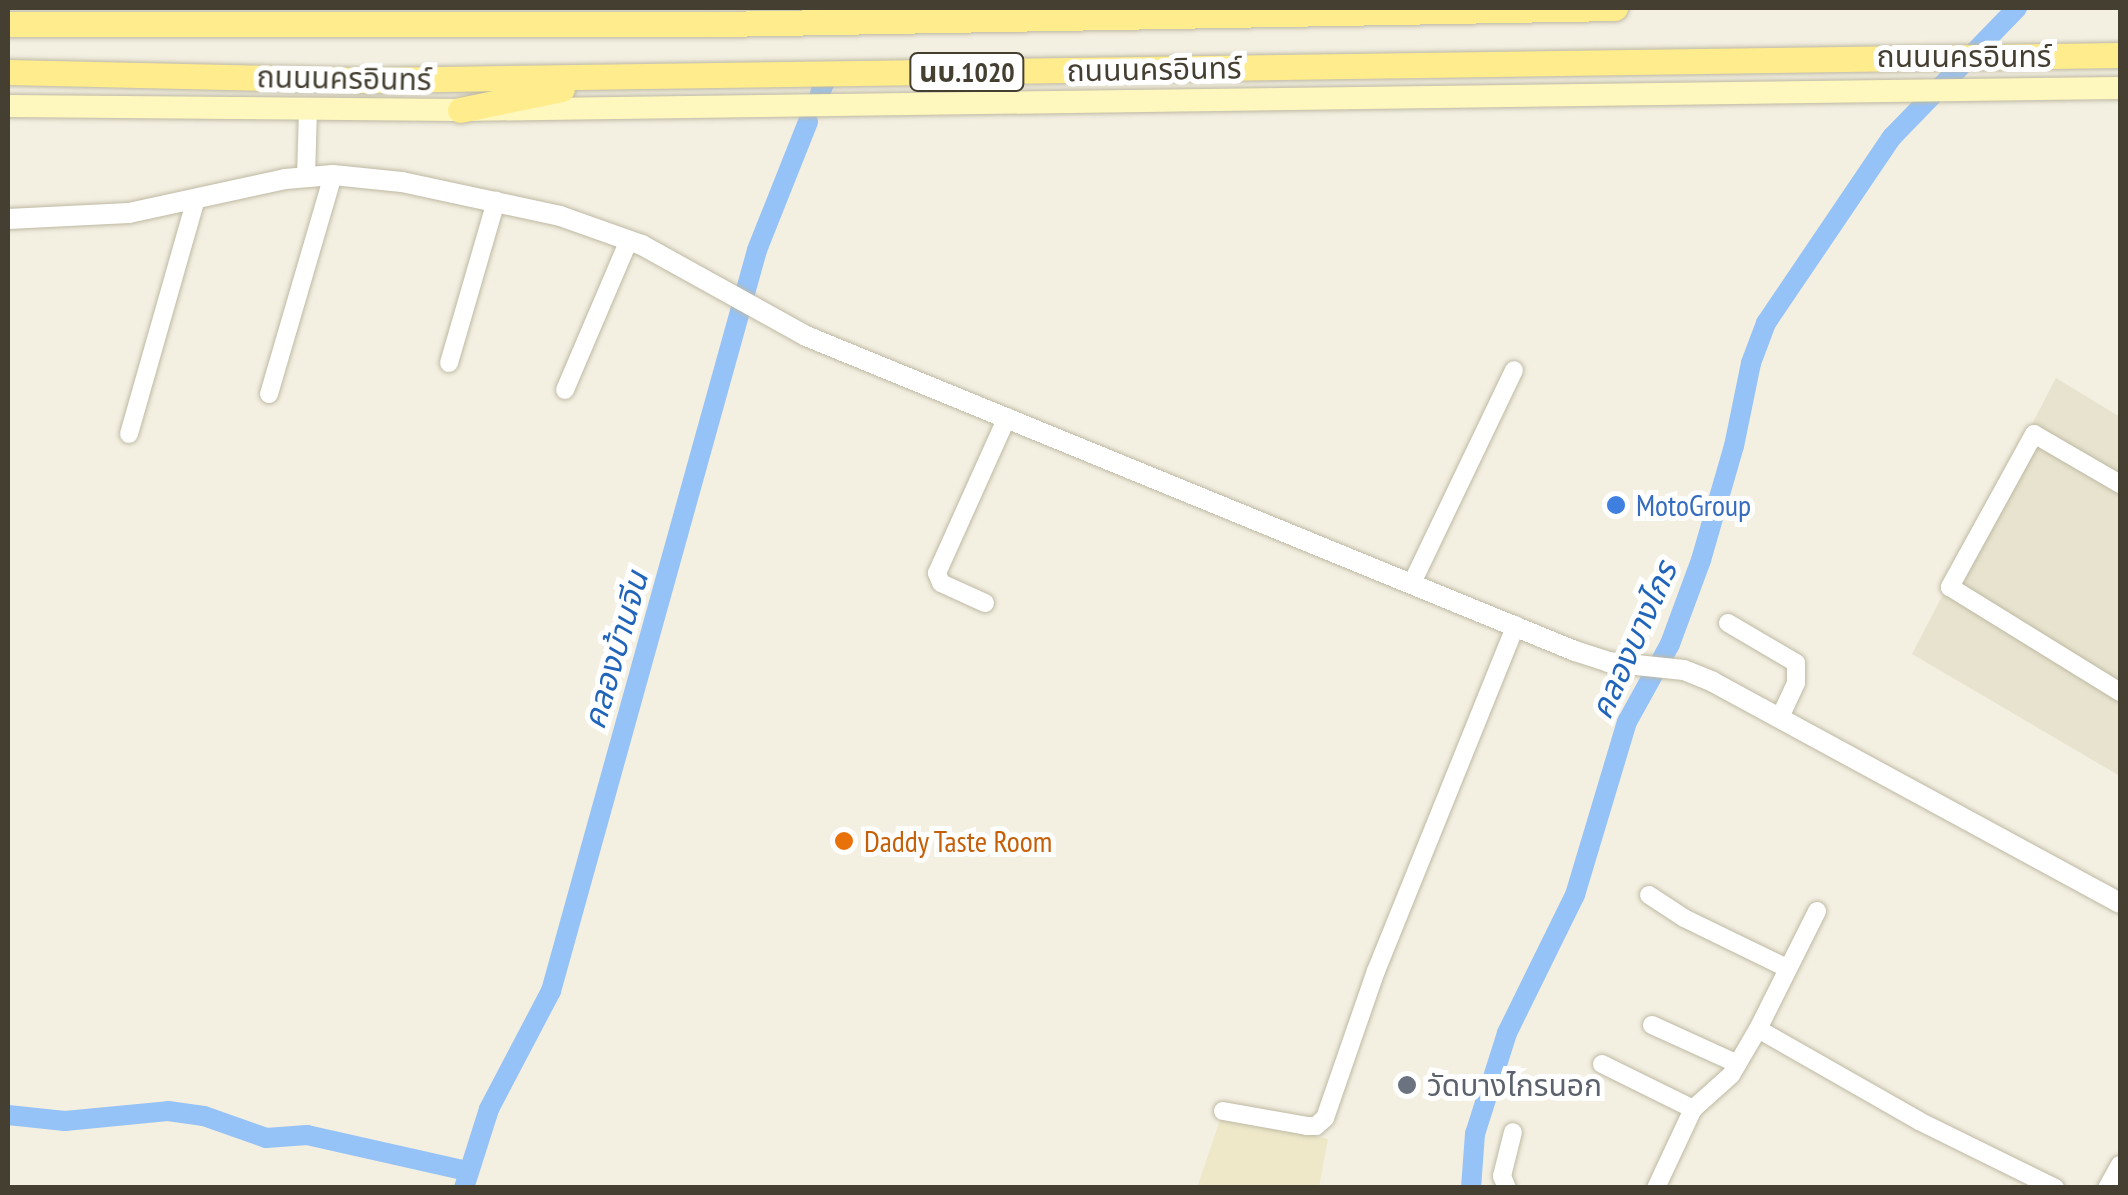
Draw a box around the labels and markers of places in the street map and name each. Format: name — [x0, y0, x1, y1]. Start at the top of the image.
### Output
place label: MotoGroup — [1636, 487, 1751, 523]
marker: MotoGroup — [1605, 494, 1627, 516]
place label: Daddy Taste Room — [864, 823, 1054, 859]
marker: Daddy Taste Room — [833, 830, 855, 852]
place label: วัดบางไกรนอก — [1427, 1067, 1602, 1103]
marker: วัดบางไกรนอก — [1396, 1074, 1418, 1096]

